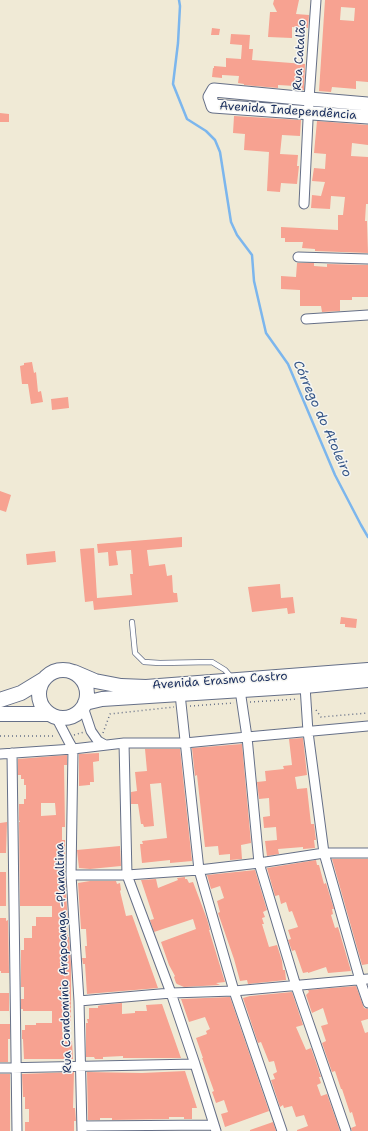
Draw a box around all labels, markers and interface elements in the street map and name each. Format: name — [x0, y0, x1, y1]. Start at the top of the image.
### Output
street label: Rua Catalão — [290, 19, 310, 91]
street label: Avenida Independência — [219, 99, 357, 123]
water label: Córrego do Atoleiro — [289, 358, 355, 480]
street label: Avenida Erasmo Castro — [152, 669, 288, 693]
street label: Rua Condomínio Arapoanga -Planaltina — [53, 842, 75, 1074]

